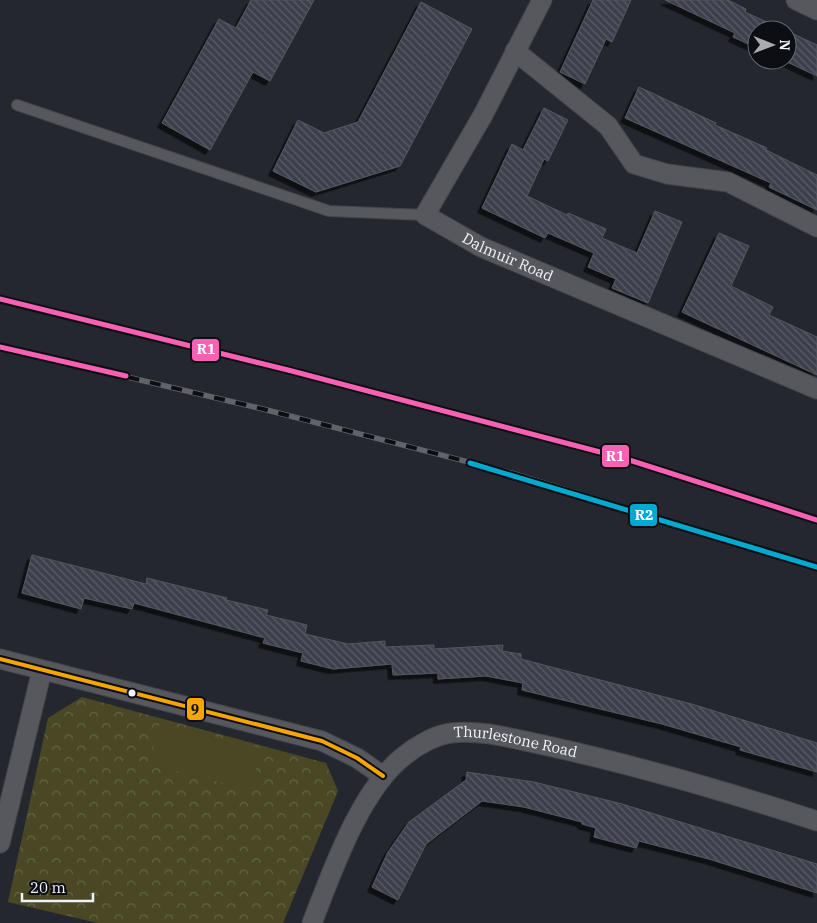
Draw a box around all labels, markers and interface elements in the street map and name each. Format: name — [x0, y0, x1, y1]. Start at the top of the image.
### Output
north arrow — [747, 20, 797, 70]
text: N — [776, 40, 794, 51]
street label: Dalmuir Road — [459, 228, 556, 285]
line badge: R1 — [191, 338, 220, 362]
text: R1 — [197, 340, 215, 358]
line badge: R1 — [601, 444, 630, 468]
text: R1 — [606, 447, 624, 465]
line badge: R2 — [629, 503, 658, 527]
text: R2 — [635, 506, 653, 524]
unlabelled marker — [127, 688, 137, 698]
line badge: 9 — [186, 697, 205, 721]
text: 9 — [191, 700, 199, 718]
street label: Thurlestone Road — [453, 722, 579, 761]
scale bar — [22, 870, 94, 902]
text: 20 m — [30, 878, 66, 897]

